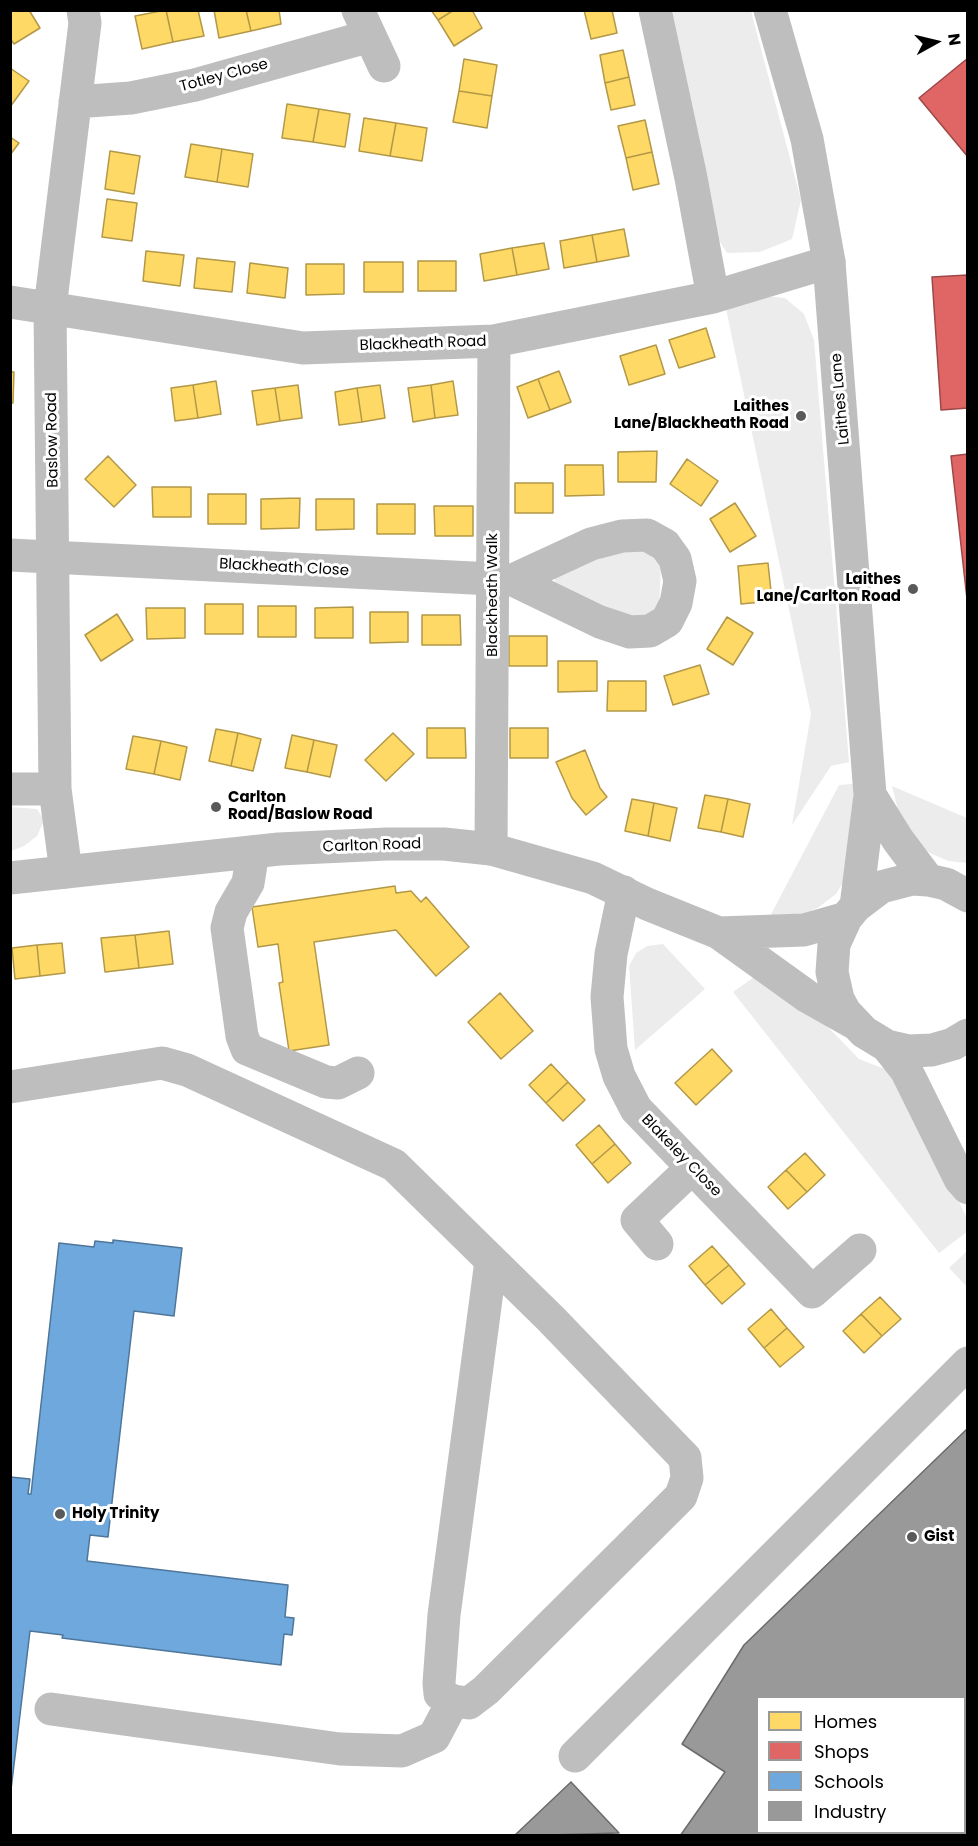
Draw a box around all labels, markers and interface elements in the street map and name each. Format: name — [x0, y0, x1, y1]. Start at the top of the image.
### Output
north arrow — [906, 12, 966, 72]
text: N — [942, 32, 967, 47]
street label: Totley Close — [178, 56, 270, 96]
street label: Blackheath Road — [359, 333, 487, 355]
street label: Laithes Lane — [828, 352, 854, 446]
street label: Baslow Road — [43, 392, 63, 488]
place label: Laithes Lane/Blackheath Road — [614, 398, 789, 433]
marker: Laithes Lane/Blackheath Road — [794, 409, 808, 423]
street label: Blackheath Walk — [484, 533, 502, 657]
street label: Blackheath Close — [219, 556, 349, 580]
place label: Laithes Lane/Carlton Road — [756, 571, 901, 606]
marker: Laithes Lane/Carlton Road — [906, 582, 920, 596]
place label: Carlton Road/Baslow Road — [228, 789, 373, 824]
marker: Carlton Road/Baslow Road — [209, 800, 223, 814]
street label: Carlton Road — [322, 835, 422, 857]
street label: Blakeley Close — [637, 1111, 725, 1201]
place label: Holy Trinity — [72, 1505, 159, 1523]
marker: Holy Trinity — [53, 1507, 67, 1521]
place label: Gist — [924, 1528, 954, 1546]
marker: Gist — [905, 1530, 919, 1544]
legend — [756, 1696, 966, 1834]
text: Homes — [814, 1709, 877, 1734]
text: Shops — [814, 1739, 869, 1764]
text: Schools — [814, 1769, 884, 1794]
text: Industry — [814, 1799, 886, 1824]

